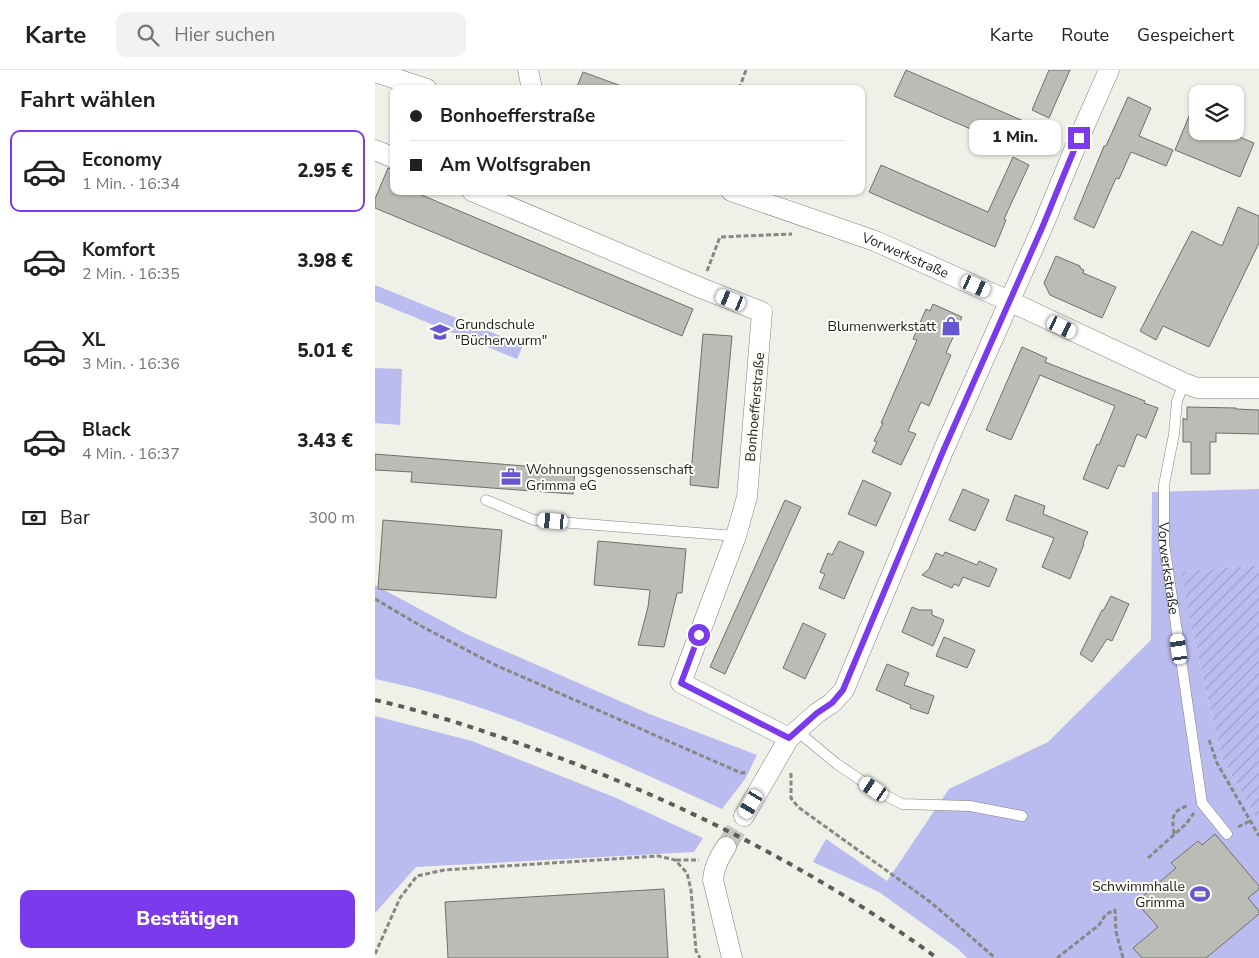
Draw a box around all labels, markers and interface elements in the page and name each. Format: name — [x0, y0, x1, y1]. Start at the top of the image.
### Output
search box — [116, 12, 466, 57]
text: Karte — [25, 19, 86, 51]
icon: search — [134, 21, 162, 49]
text: Hier suchen — [174, 22, 275, 48]
text: Karte — [990, 23, 1033, 47]
text: Route — [1061, 23, 1109, 47]
text: Gespeichert — [1137, 23, 1234, 47]
text: Fahrt wählen — [20, 85, 156, 115]
map controls — [1189, 85, 1244, 140]
button: layers — [1189, 85, 1244, 140]
text: Bonhoefferstraße — [440, 103, 595, 129]
callout: 1 Min. — [969, 120, 1061, 156]
text: 1 Min. — [992, 126, 1038, 148]
route end — [1068, 127, 1090, 149]
text: Economy — [82, 147, 162, 173]
icon: car — [22, 149, 67, 194]
text: Am Wolfsgraben — [440, 152, 591, 178]
text: 2.95 € — [297, 158, 353, 184]
text: 1 Min. · 16:34 — [82, 173, 180, 195]
street label: Vorwerkstraße — [859, 227, 952, 282]
text: Komfort — [82, 237, 155, 263]
icon: car — [22, 239, 67, 284]
text: 3.98 € — [297, 248, 353, 274]
text: 2 Min. · 16:35 — [82, 263, 180, 285]
car — [959, 273, 992, 299]
car — [714, 287, 747, 313]
car — [1045, 314, 1078, 340]
place label: Grundschule "Bücherwurm" — [455, 315, 547, 350]
shop icon: Blumenwerkstatt — [940, 315, 962, 337]
place label: Blumenwerkstatt — [828, 317, 936, 336]
school or university icon: Grundschule "Bücherwurm" — [429, 321, 451, 343]
text: XL — [82, 327, 105, 353]
icon: car — [22, 329, 67, 374]
text: 5.01 € — [297, 338, 353, 364]
street label: Bonhoefferstraße — [741, 352, 769, 462]
text: 3 Min. · 16:36 — [82, 353, 180, 375]
text: Black — [82, 417, 131, 443]
icon: car — [22, 419, 67, 464]
text: 3.43 € — [297, 428, 353, 454]
text: 4 Min. · 16:37 — [82, 443, 180, 465]
place label: Wohnungsgenossenschaft Grimma eG — [526, 460, 693, 495]
office icon: Wohnungsgenossenschaft Grimma eG — [500, 466, 522, 488]
icon: cash — [20, 504, 48, 532]
text: Bar — [60, 505, 90, 531]
text: 300 m — [308, 507, 355, 529]
car — [537, 512, 568, 530]
street label: Vorwerkstraße — [1155, 521, 1184, 616]
route start — [688, 624, 710, 646]
car — [1169, 633, 1188, 665]
car — [857, 774, 890, 804]
car — [736, 787, 765, 821]
place label: Schwimmhalle Grimma — [1092, 877, 1185, 912]
sports icon: Schwimmhalle Grimma — [1189, 883, 1211, 905]
button: Bestätigen — [20, 890, 355, 948]

